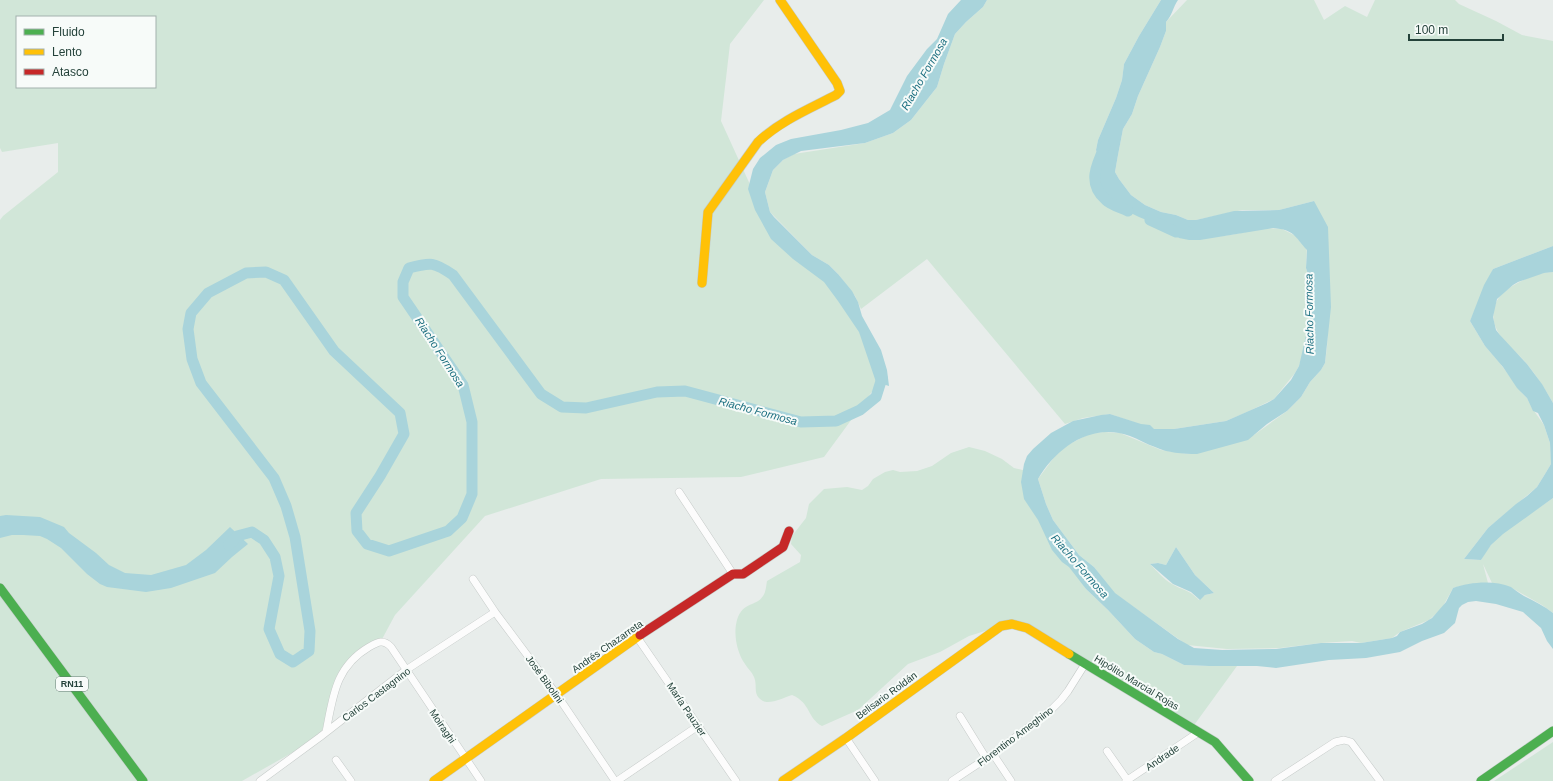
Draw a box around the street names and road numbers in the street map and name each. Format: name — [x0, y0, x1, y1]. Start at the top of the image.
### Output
street label: Andrés Chazarreta — [570, 618, 645, 675]
street label: José Bibolini — [524, 653, 566, 705]
street label: Hipólito Marcial Rojas — [1092, 653, 1181, 712]
street label: Carlos Castagnino — [340, 665, 413, 724]
street label: Belisario Roldán — [854, 670, 919, 721]
road number: RN11 — [56, 677, 88, 691]
street label: María Pauzier — [665, 680, 709, 739]
street label: Florentino Ameghino — [975, 704, 1056, 768]
street label: Moiraghi — [427, 707, 458, 745]
street label: Andrade — [1144, 742, 1181, 773]

